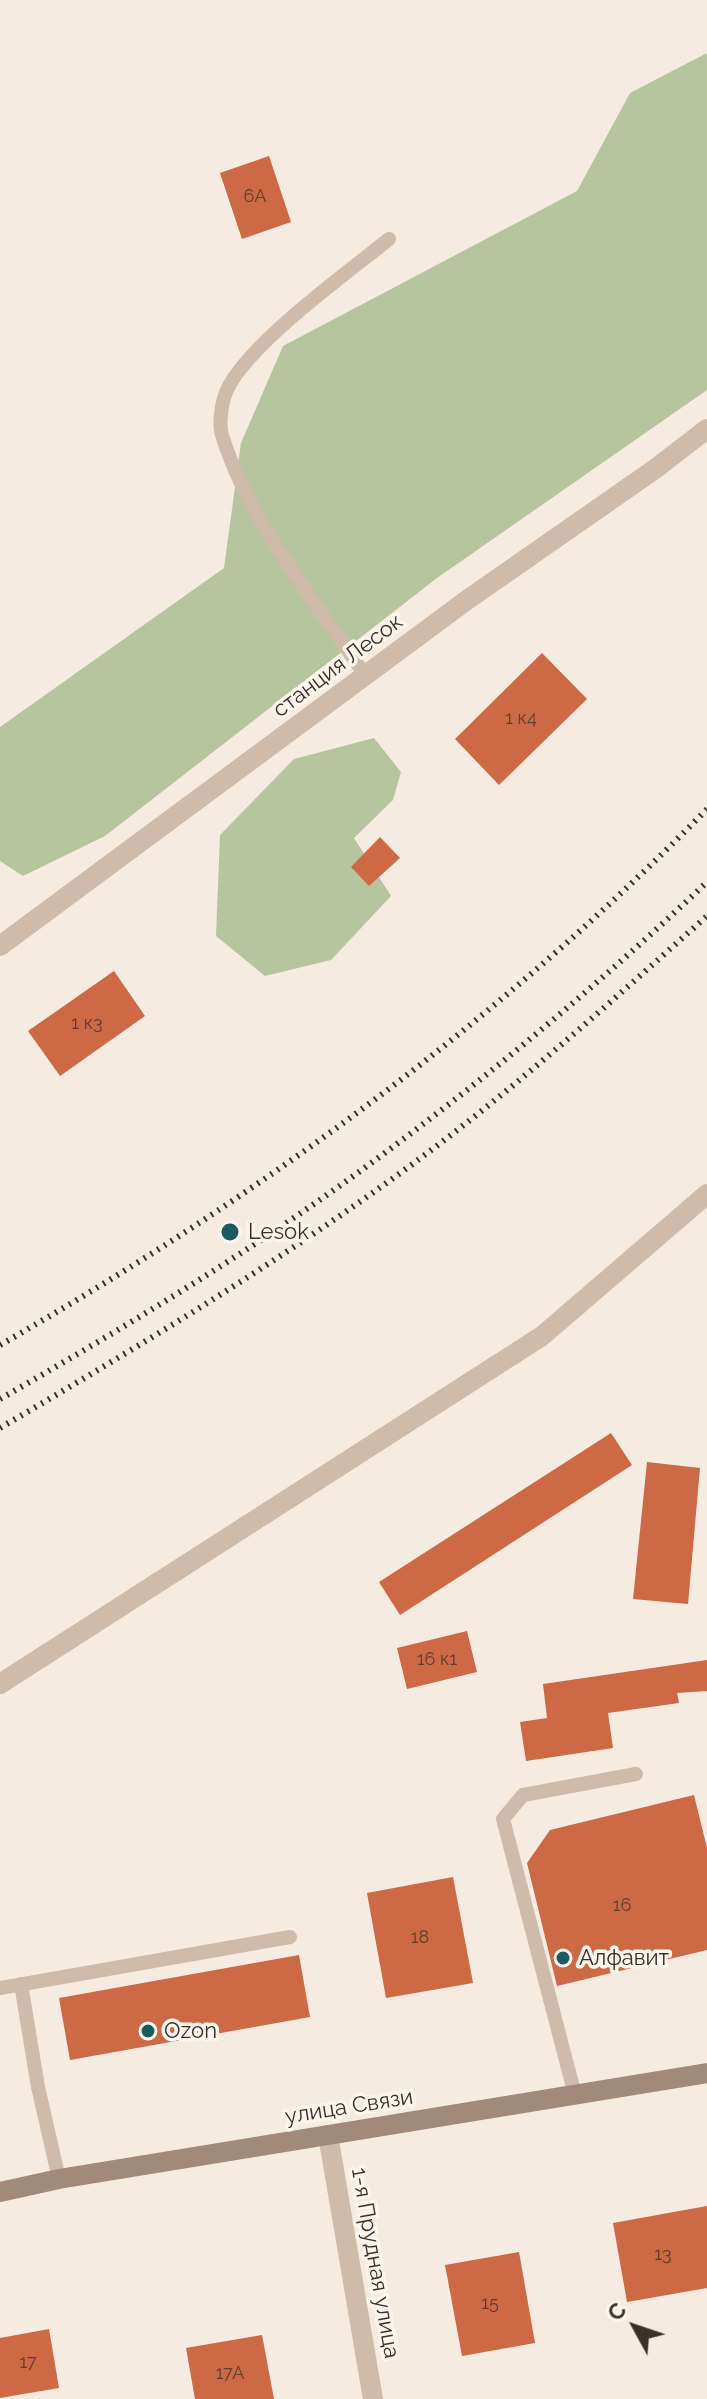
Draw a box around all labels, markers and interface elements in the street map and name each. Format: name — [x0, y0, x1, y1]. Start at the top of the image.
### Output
house number: 6А — [244, 186, 266, 208]
street label: станция Лесок — [268, 609, 408, 723]
house number: 1 к4 — [505, 708, 537, 730]
house number: 1 к3 — [71, 1013, 103, 1035]
place label: Lesok — [248, 1219, 309, 1245]
marker: Lesok — [219, 1221, 241, 1243]
house number: 16 к1 — [417, 1649, 457, 1671]
house number: 16 — [613, 1895, 631, 1917]
house number: 18 — [411, 1927, 429, 1949]
place label: Алфавит — [579, 1945, 669, 1971]
marker: Алфавит — [554, 1949, 572, 1967]
place label: Ozon — [164, 2018, 217, 2044]
marker: Ozon — [139, 2022, 157, 2040]
street label: улица Связи — [283, 2084, 415, 2130]
street label: 1-я Прудная улица — [345, 2166, 405, 2360]
house number: 13 — [654, 2244, 672, 2266]
north arrow — [595, 2287, 675, 2367]
house number: 15 — [481, 2293, 499, 2315]
text: С — [602, 2297, 631, 2326]
house number: 17 — [19, 2352, 37, 2374]
house number: 17А — [216, 2363, 244, 2385]

